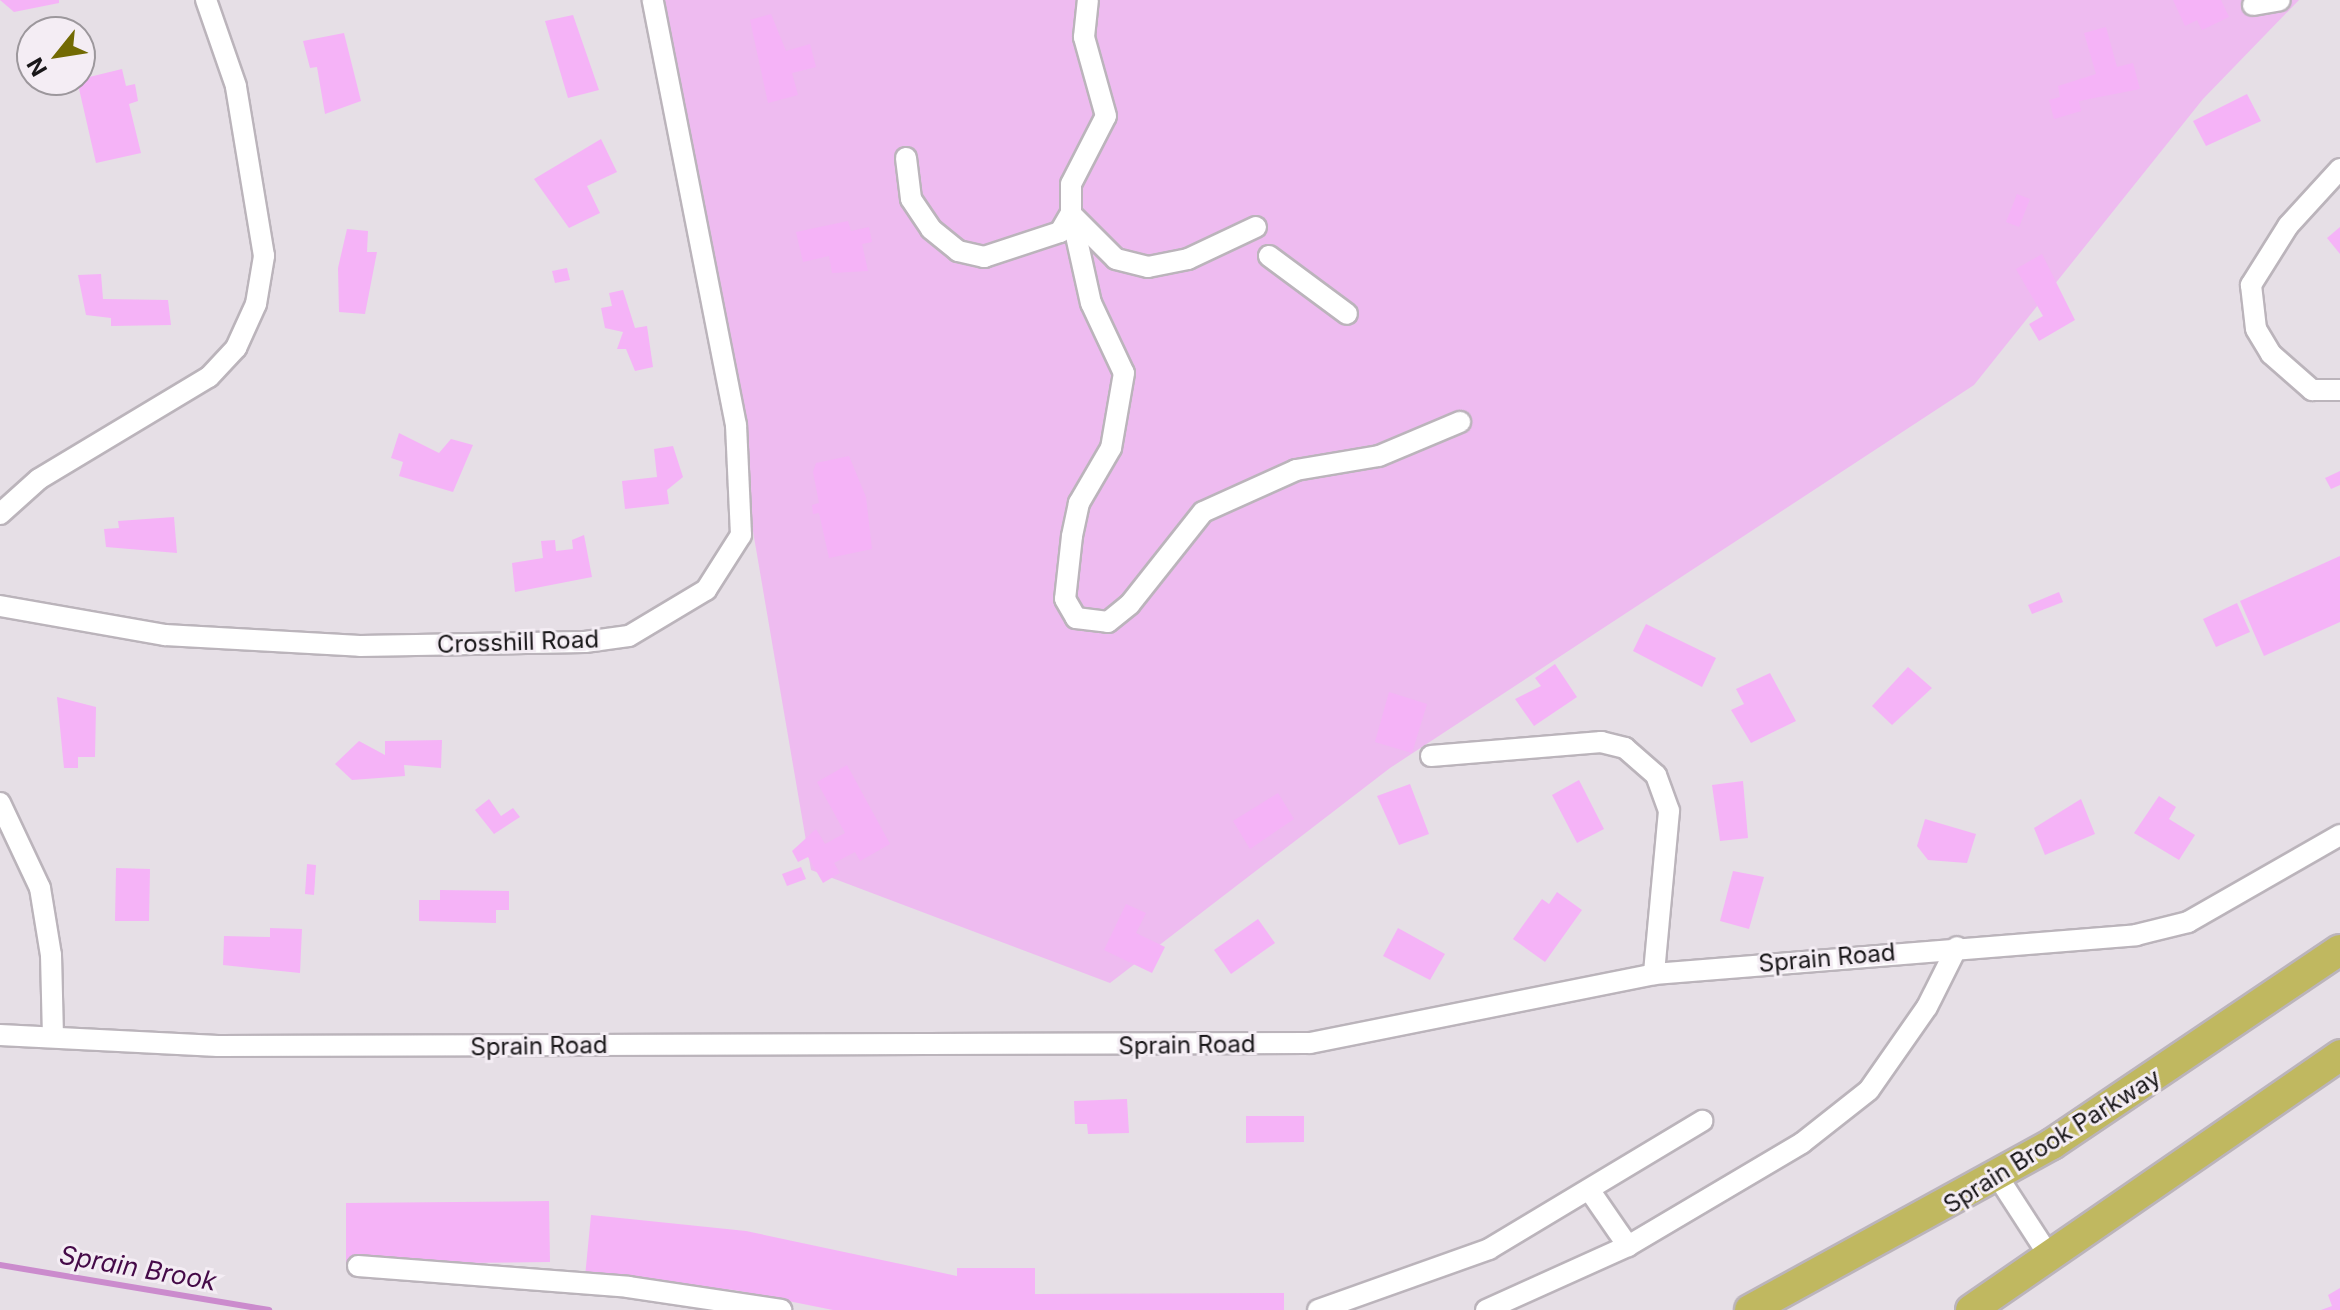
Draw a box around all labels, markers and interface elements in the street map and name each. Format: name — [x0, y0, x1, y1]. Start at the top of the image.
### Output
north arrow — [16, 16, 96, 96]
text: N — [21, 53, 52, 81]
street label: Crosshill Road — [436, 625, 600, 659]
street label: Sprain Road — [1757, 938, 1897, 978]
street label: Sprain Road — [1118, 1029, 1256, 1061]
street label: Sprain Road — [470, 1030, 608, 1062]
street label: Sprain Brook Parkway — [1938, 1063, 2166, 1219]
water label: Sprain Brook — [57, 1239, 219, 1297]

